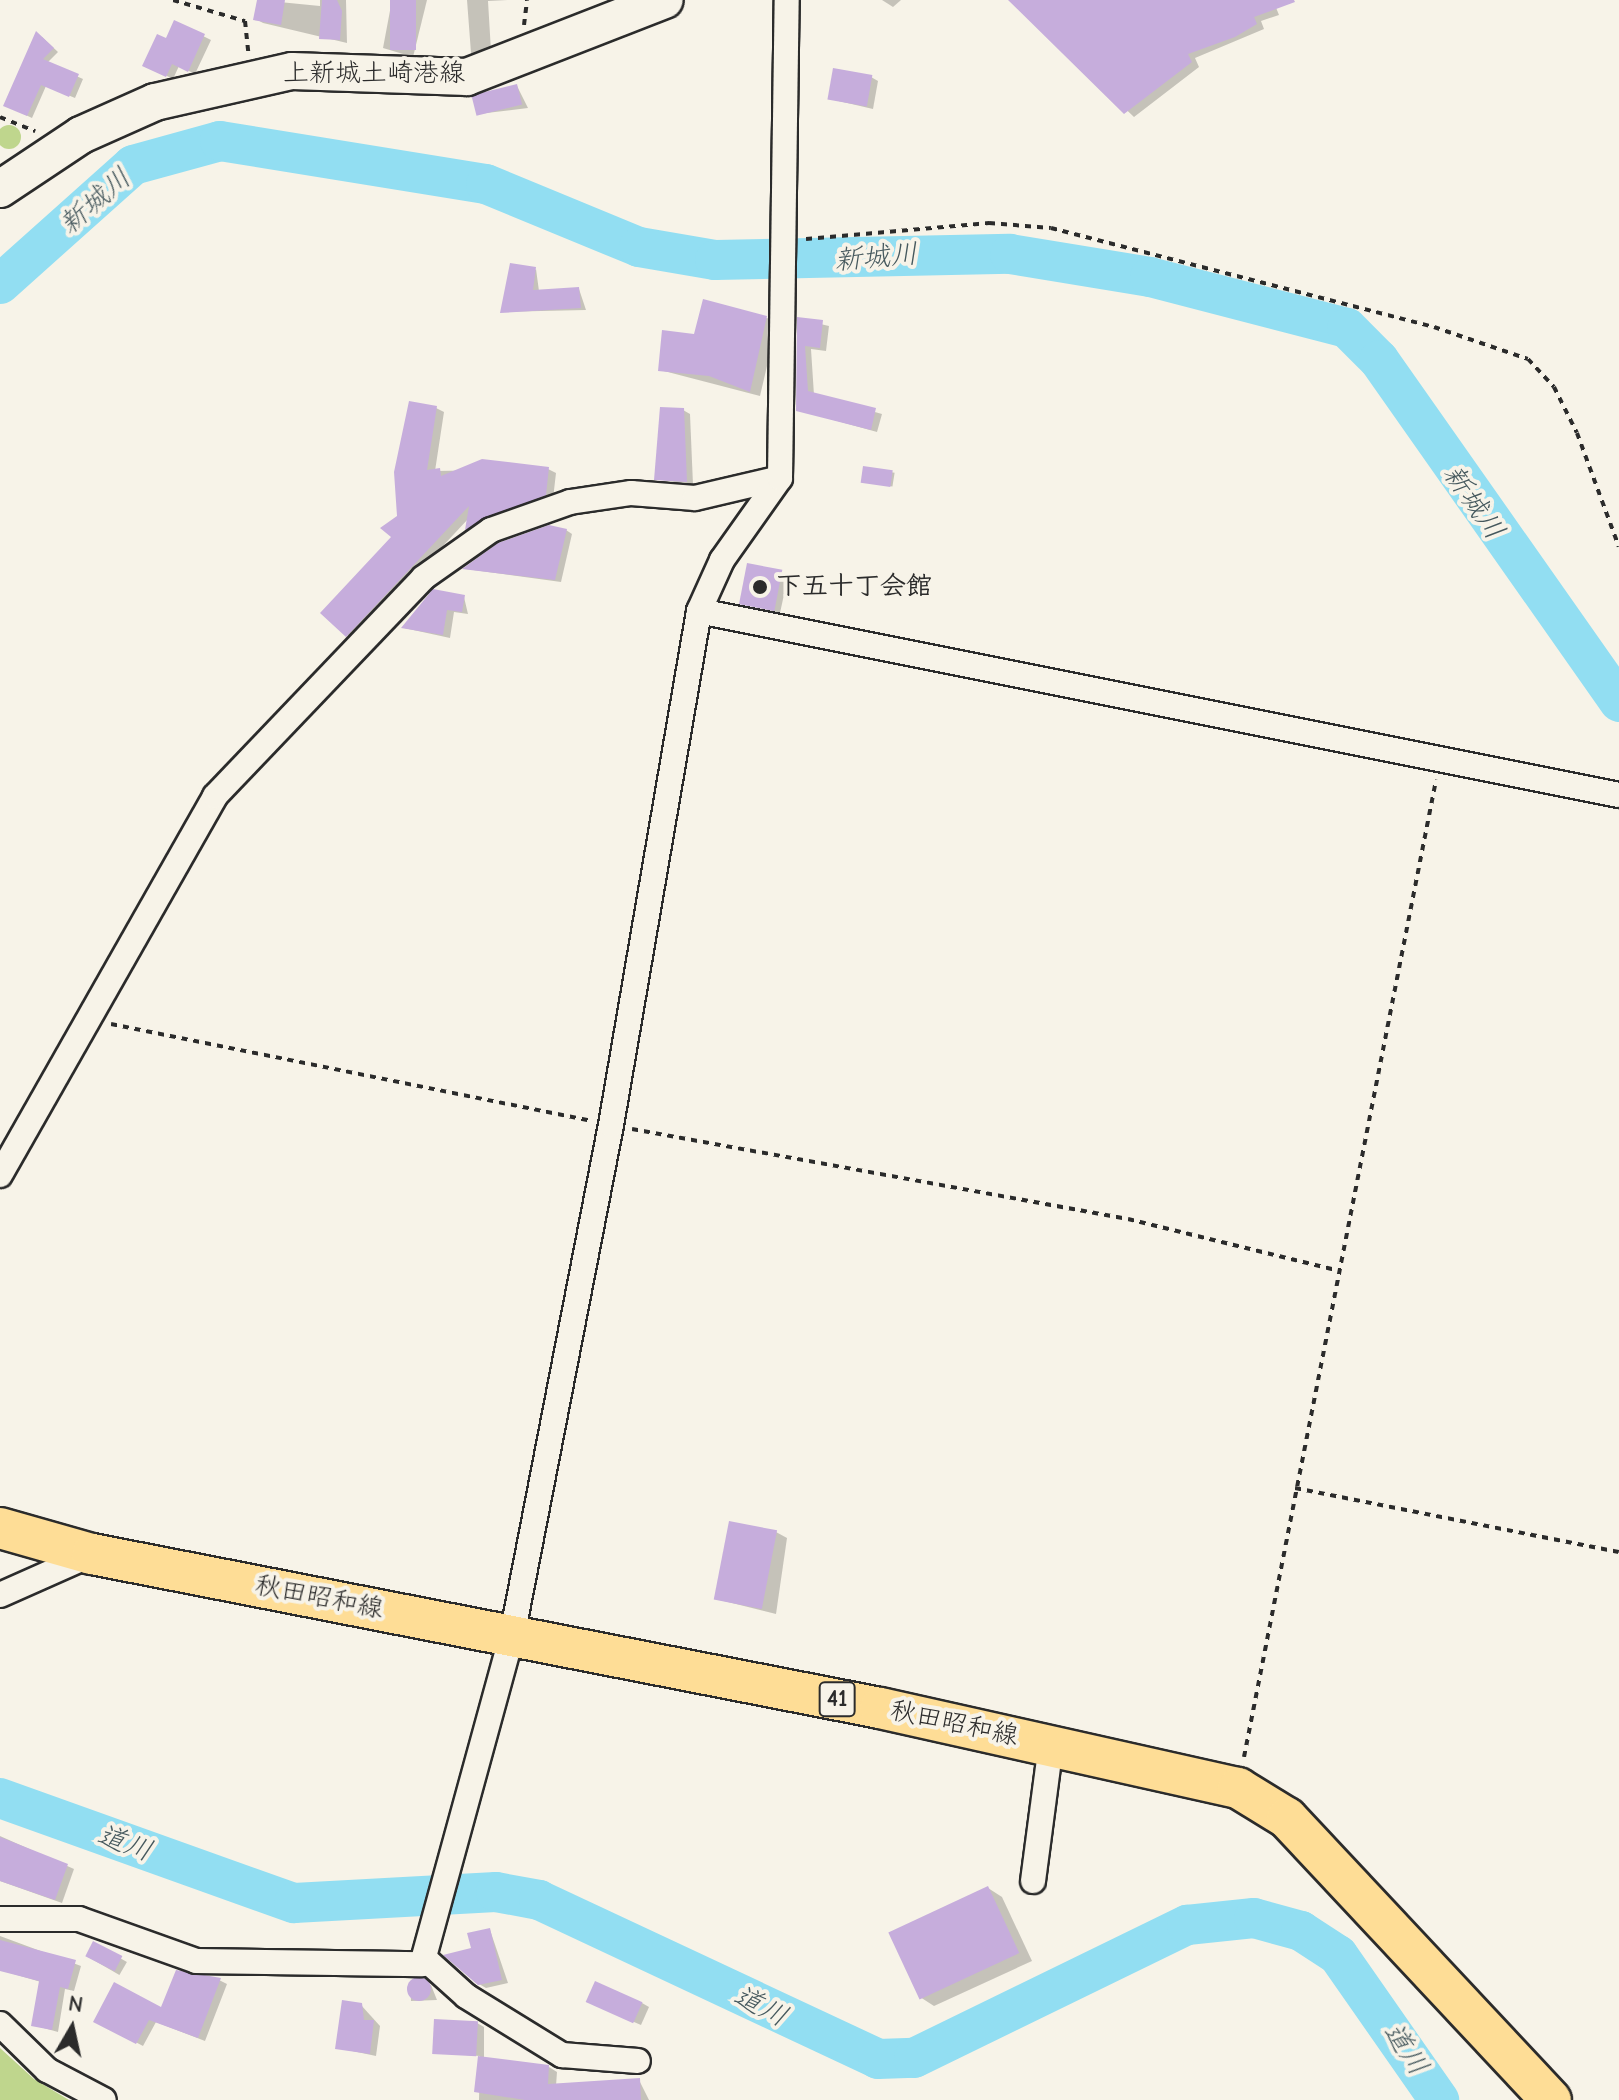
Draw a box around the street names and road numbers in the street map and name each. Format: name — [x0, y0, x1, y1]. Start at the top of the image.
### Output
street label: 上新城土崎港線 — [283, 58, 465, 90]
street label: 秋田昭和線 — [252, 1570, 386, 1626]
road number: 41 — [817, 1679, 857, 1719]
street label: 秋田昭和線 — [887, 1695, 1021, 1753]

